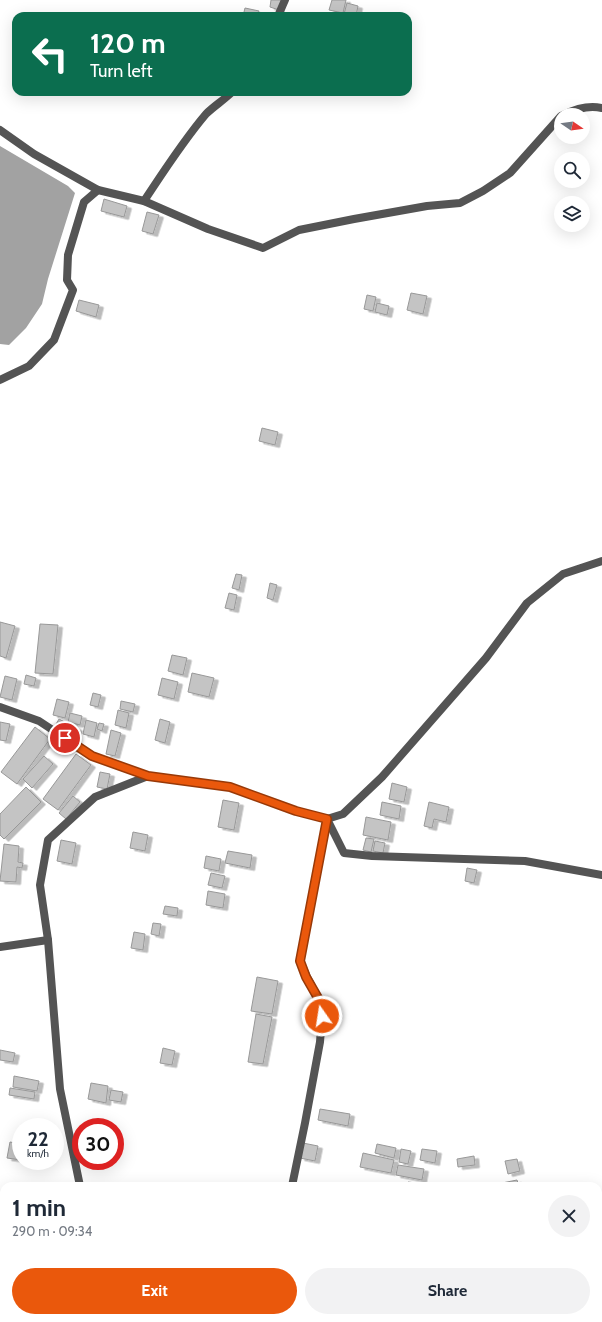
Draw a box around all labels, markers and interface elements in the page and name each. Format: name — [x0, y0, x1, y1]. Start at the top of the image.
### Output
text: 120 m — [90, 26, 166, 60]
icon: left — [24, 28, 76, 80]
text: Turn left — [90, 60, 153, 82]
north arrow — [554, 108, 590, 144]
map controls — [554, 108, 590, 232]
button: search — [554, 152, 590, 188]
button: layers — [554, 196, 590, 232]
pin — [48, 721, 82, 755]
icon: arrive — [54, 727, 76, 749]
position arrow — [301, 995, 343, 1037]
speed limit sign: 30 — [72, 1118, 124, 1170]
text: 22 — [27, 1127, 49, 1151]
text: km/h — [27, 1147, 49, 1160]
text: 1 min — [12, 1193, 66, 1222]
button: close — [548, 1195, 590, 1237]
text: 290 m · 09:34 — [12, 1223, 92, 1239]
button: Exit — [12, 1268, 297, 1314]
button: Share — [305, 1268, 590, 1314]

